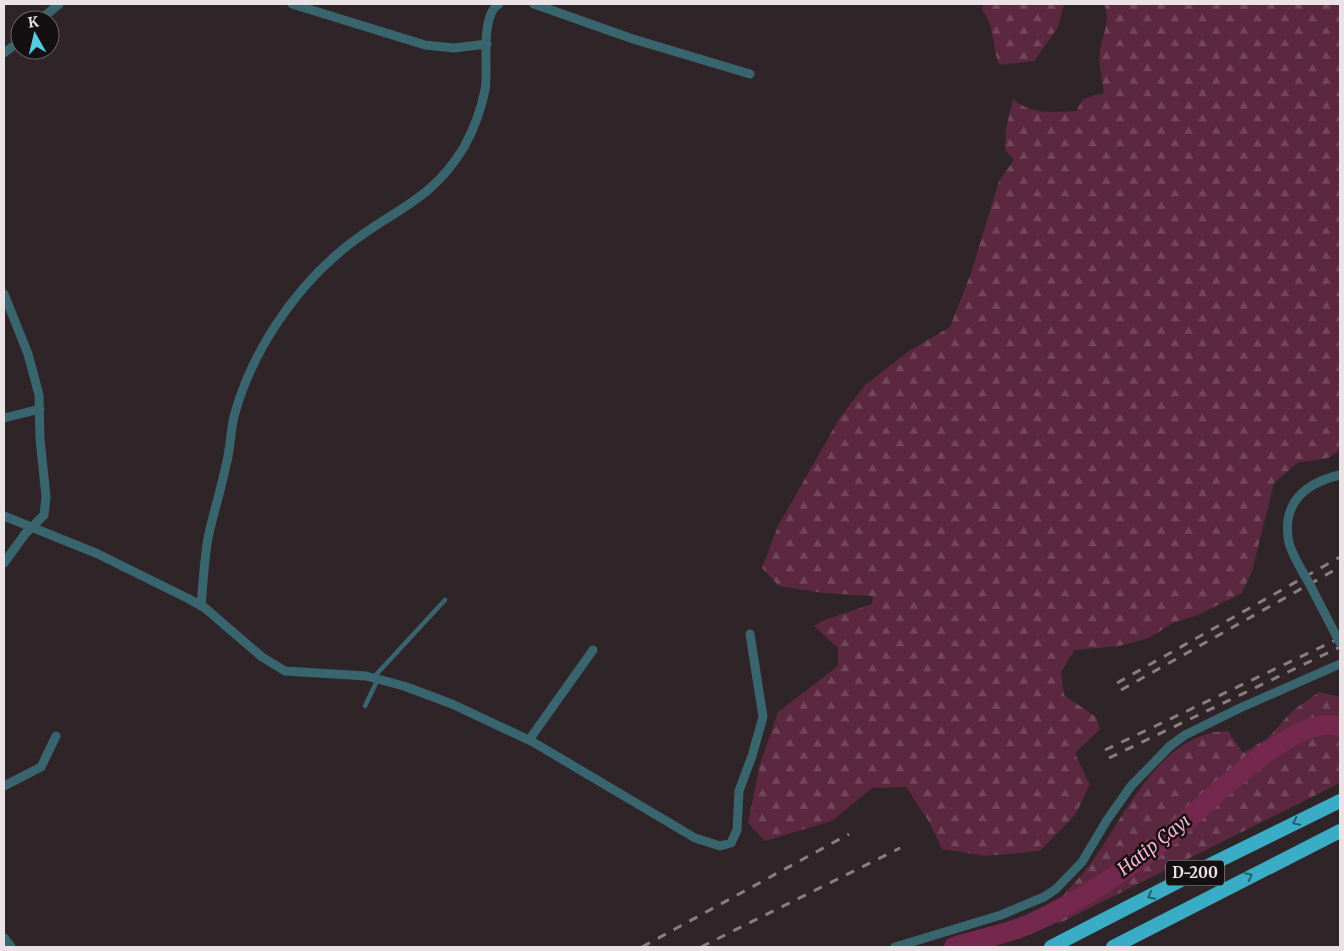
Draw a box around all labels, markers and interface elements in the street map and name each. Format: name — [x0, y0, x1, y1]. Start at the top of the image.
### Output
north arrow — [10, 10, 60, 60]
text: K — [27, 12, 40, 32]
water label: Hatip Çayı — [1112, 809, 1195, 881]
one-way arrow — [1293, 816, 1302, 826]
road number: D-200 — [1166, 860, 1224, 886]
one-way arrow — [1244, 872, 1253, 882]
one-way arrow — [1148, 890, 1157, 900]

